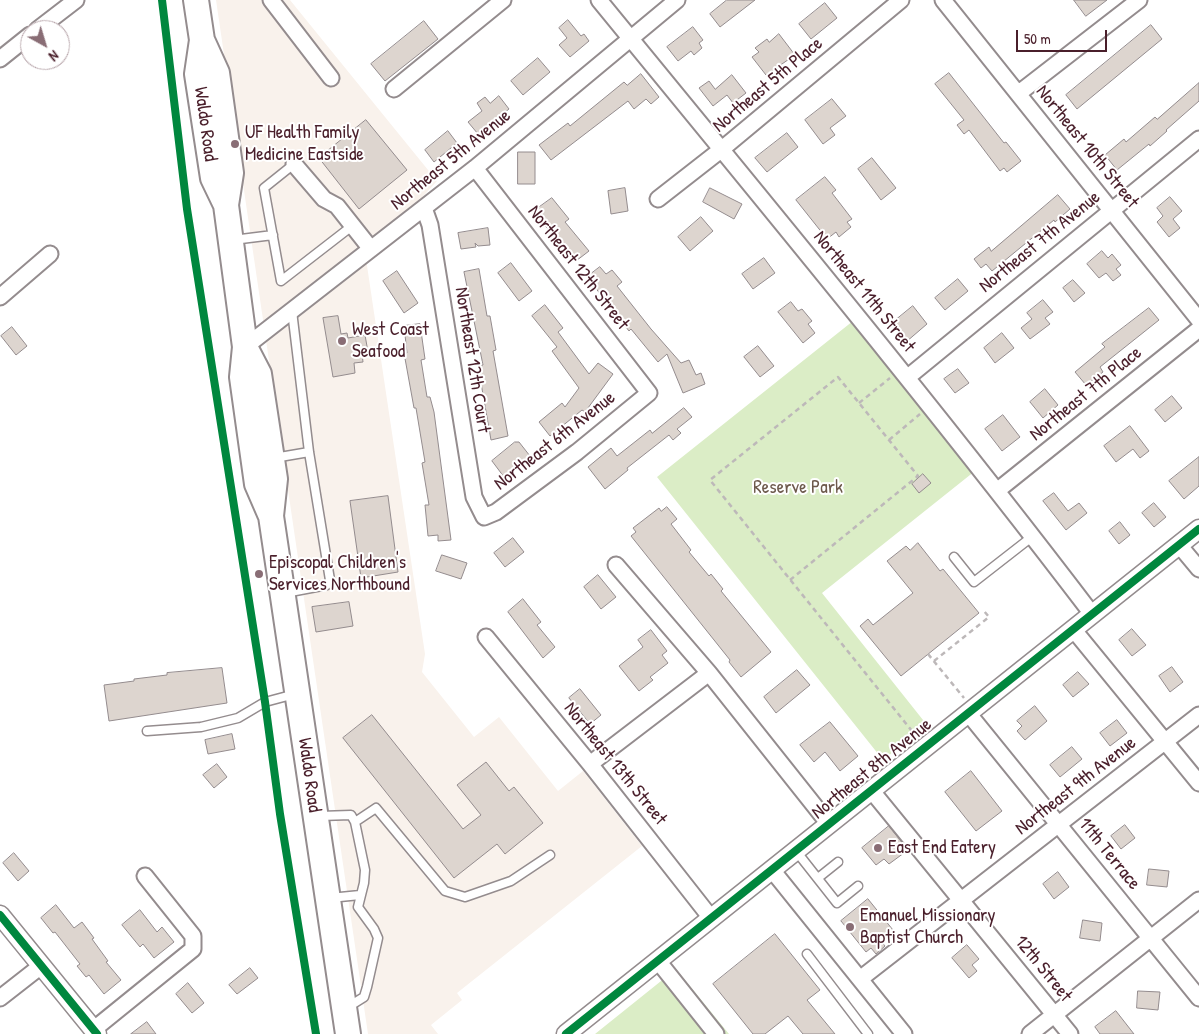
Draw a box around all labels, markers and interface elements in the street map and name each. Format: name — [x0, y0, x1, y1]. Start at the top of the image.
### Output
north arrow — [20, 20, 70, 70]
scale bar — [1019, 20, 1110, 52]
text: 50 m — [1024, 28, 1051, 49]
street label: Northeast 5th Place — [708, 32, 828, 138]
text: N — [45, 47, 63, 66]
street label: Northeast 10th Street — [1031, 81, 1143, 213]
street label: Waldo Road — [189, 85, 221, 163]
street label: Northeast 5th Avenue — [386, 105, 516, 215]
place label: UF Health Family Medicine Eastside — [245, 122, 364, 166]
marker: UF Health Family Medicine Eastside — [229, 138, 241, 150]
street label: Northeast 7th Avenue — [975, 186, 1105, 298]
street label: Northeast 12th Street — [522, 201, 634, 335]
street label: Northeast 11th Street — [808, 227, 920, 357]
street label: Northeast 12th Court — [449, 286, 495, 434]
place label: West Coast Seafood — [352, 319, 429, 363]
marker: West Coast Seafood — [336, 335, 348, 347]
street label: Northeast 7th Place — [1025, 342, 1147, 446]
street label: Northeast 6th Avenue — [490, 387, 620, 495]
park label: Reserve Park — [753, 477, 843, 499]
place label: Episcopal Children's Services Northbound — [269, 552, 410, 596]
marker: Episcopal Children's Services Northbound — [253, 568, 265, 580]
street label: Northeast 13th Street — [559, 698, 671, 830]
street label: Northeast 8th Avenue — [807, 714, 937, 824]
street label: Northeast 9th Avenue — [1011, 732, 1141, 840]
street label: Waldo Road — [293, 736, 325, 814]
street label: 11th Terrace — [1073, 813, 1145, 895]
place label: East End Eatery — [888, 837, 996, 859]
marker: East End Eatery — [872, 842, 884, 854]
place label: Emanuel Missionary Baptist Church — [860, 905, 995, 949]
marker: Emanuel Missionary Baptist Church — [844, 921, 856, 933]
street label: 12th Street — [1009, 931, 1077, 1007]

